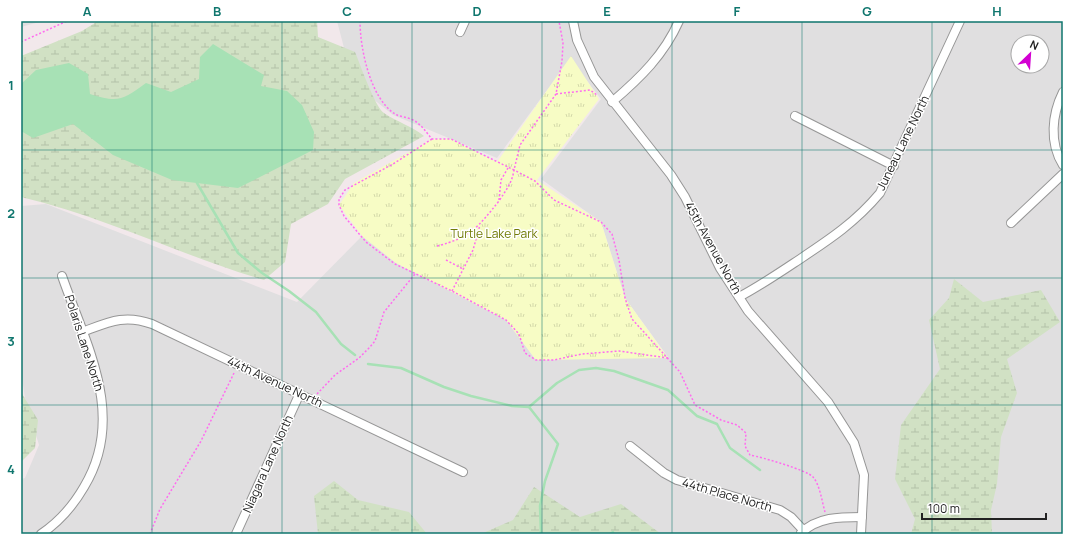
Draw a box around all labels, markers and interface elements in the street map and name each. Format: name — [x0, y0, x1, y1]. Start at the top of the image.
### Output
text: A — [83, 2, 92, 20]
text: B — [213, 2, 221, 20]
text: C — [342, 2, 352, 20]
text: D — [472, 2, 482, 20]
text: E — [603, 2, 611, 20]
text: F — [734, 2, 741, 20]
text: G — [862, 2, 872, 20]
text: H — [992, 2, 1002, 20]
north arrow — [1010, 34, 1050, 74]
text: N — [1028, 36, 1041, 53]
text: 1 — [8, 76, 14, 94]
street label: Juneau Lane North — [872, 92, 933, 193]
street label: 45th Avenue North — [681, 198, 746, 297]
text: 2 — [7, 204, 15, 222]
park label: Turtle Lake Park — [451, 225, 539, 242]
street label: Polaris Lane North — [61, 292, 108, 393]
text: 3 — [7, 332, 15, 350]
street label: 44th Avenue North — [225, 352, 326, 411]
street label: Niagara Lane North — [238, 412, 297, 515]
text: 4 — [7, 460, 15, 478]
street label: 44th Place North — [680, 474, 774, 515]
scale bar — [922, 495, 1046, 521]
text: 100 m — [928, 500, 960, 517]

